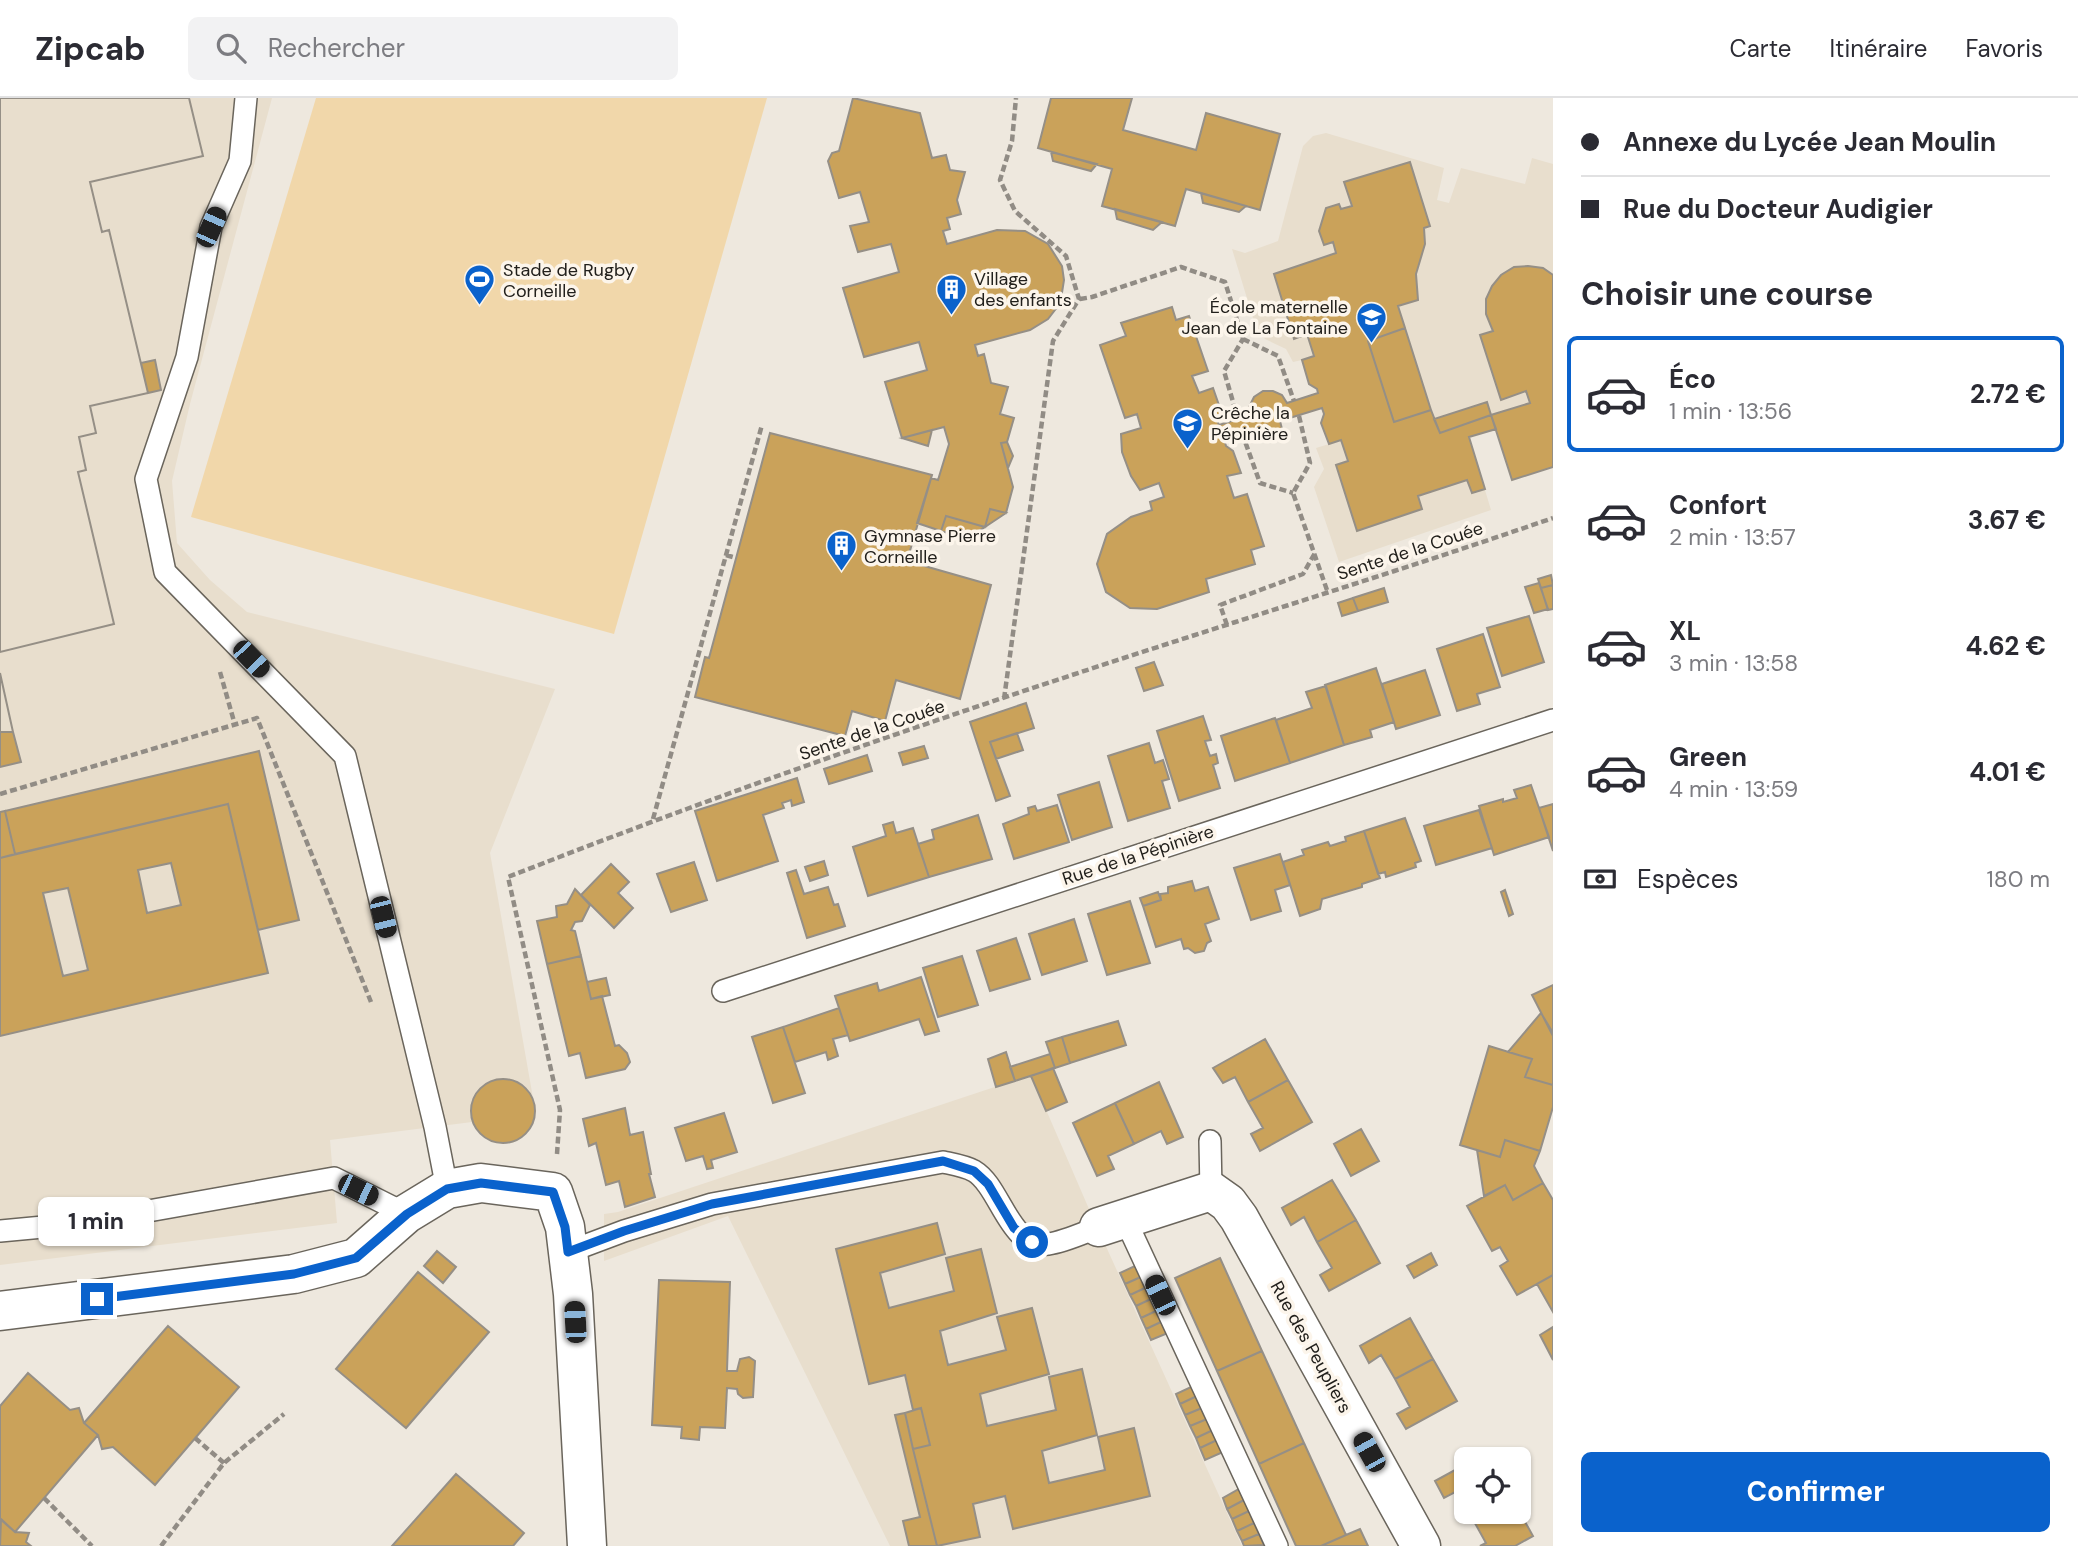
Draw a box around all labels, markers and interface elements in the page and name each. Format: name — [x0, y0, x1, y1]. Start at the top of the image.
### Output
search box — [188, 17, 678, 80]
text: Zipcab — [35, 27, 146, 70]
icon: search — [212, 29, 250, 67]
text: Rechercher — [268, 31, 405, 65]
text: Carte — [1730, 33, 1791, 64]
text: Itinéraire — [1829, 33, 1927, 64]
text: Favoris — [1965, 33, 2043, 64]
text: Annexe du Lycée Jean Moulin — [1623, 125, 1996, 159]
text: Rue du Docteur Audigier — [1623, 192, 1933, 226]
car — [193, 204, 230, 250]
place label: Stade de Rugby Corneille — [503, 258, 635, 303]
sports icon: Stade de Rugby Corneille — [463, 263, 497, 307]
place label: Village des enfants — [974, 267, 1072, 312]
building icon: Village des enfants — [934, 272, 968, 316]
text: Choisir une course — [1581, 273, 1873, 315]
place label: École maternelle Jean de La Fontaine — [1182, 295, 1348, 340]
school or university icon: École maternelle Jean de La Fontaine — [1354, 300, 1388, 344]
text: Éco — [1669, 362, 1716, 396]
icon: car — [1585, 363, 1648, 426]
text: 2.72 € — [1970, 377, 2046, 411]
text: 1 min · 13:56 — [1669, 396, 1792, 426]
place label: Crêche la Pépinière — [1211, 401, 1290, 446]
school or university icon: Crêche la Pépinière — [1171, 406, 1205, 450]
text: Confort — [1669, 488, 1767, 522]
icon: car — [1585, 489, 1648, 552]
text: 3.67 € — [1968, 503, 2046, 537]
street label: Sente de la Couée — [1334, 516, 1486, 586]
text: 2 min · 13:57 — [1669, 522, 1796, 552]
place label: Gymnase Pierre Corneille — [864, 524, 996, 569]
building icon: Gymnase Pierre Corneille — [824, 529, 858, 573]
text: XL — [1669, 614, 1701, 648]
icon: car — [1585, 615, 1648, 678]
text: 4.62 € — [1965, 629, 2046, 663]
car — [229, 637, 274, 681]
text: 3 min · 13:58 — [1669, 648, 1798, 678]
street label: Sente de la Couée — [796, 694, 948, 766]
text: Green — [1669, 740, 1747, 774]
icon: car — [1585, 741, 1648, 804]
text: 4.01 € — [1969, 755, 2046, 789]
text: 4 min · 13:59 — [1669, 774, 1798, 804]
street label: Rue de la Pépinière — [1059, 819, 1217, 891]
icon: cash — [1581, 860, 1619, 898]
text: Espèces — [1637, 862, 1738, 896]
text: 180 m — [1986, 864, 2050, 894]
car — [368, 894, 399, 940]
car — [335, 1171, 382, 1209]
callout: 1 min — [39, 1198, 155, 1246]
text: 1 min — [68, 1206, 124, 1236]
route start — [1016, 1226, 1048, 1258]
car — [1142, 1272, 1179, 1318]
street label: Rue des Peupliers — [1265, 1277, 1357, 1417]
route end — [81, 1283, 113, 1315]
car — [564, 1300, 587, 1344]
car — [1350, 1429, 1389, 1475]
map controls — [1454, 1447, 1531, 1524]
button: locate — [1454, 1447, 1531, 1524]
button: Confirmer — [1581, 1452, 2050, 1532]

